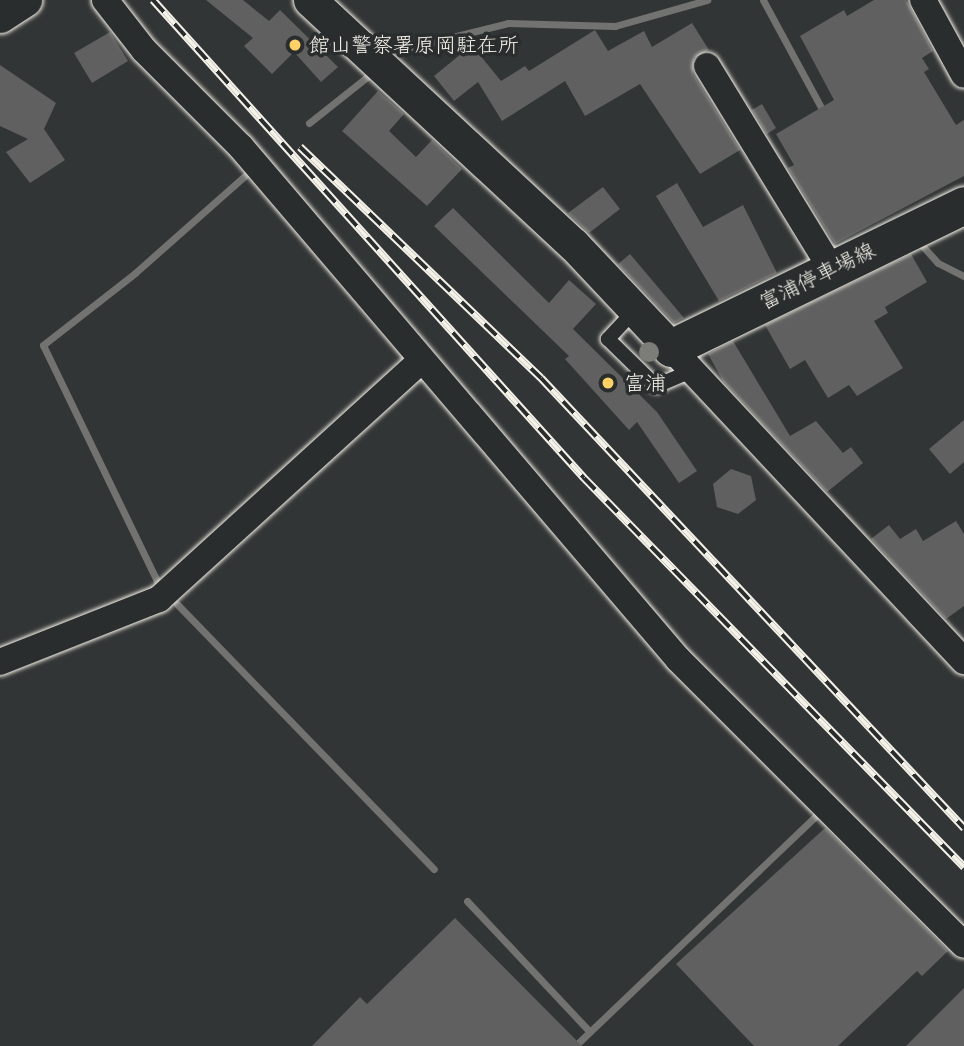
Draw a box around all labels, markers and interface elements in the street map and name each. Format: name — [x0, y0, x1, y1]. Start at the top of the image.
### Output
place label: 館山警察署原岡駐在所 — [309, 32, 519, 58]
marker: 館山警察署原岡駐在所 — [287, 37, 303, 53]
street label: 富浦停車場線 — [755, 237, 879, 315]
place label: 富浦 — [624, 370, 666, 396]
marker: 富浦 — [598, 373, 618, 393]

